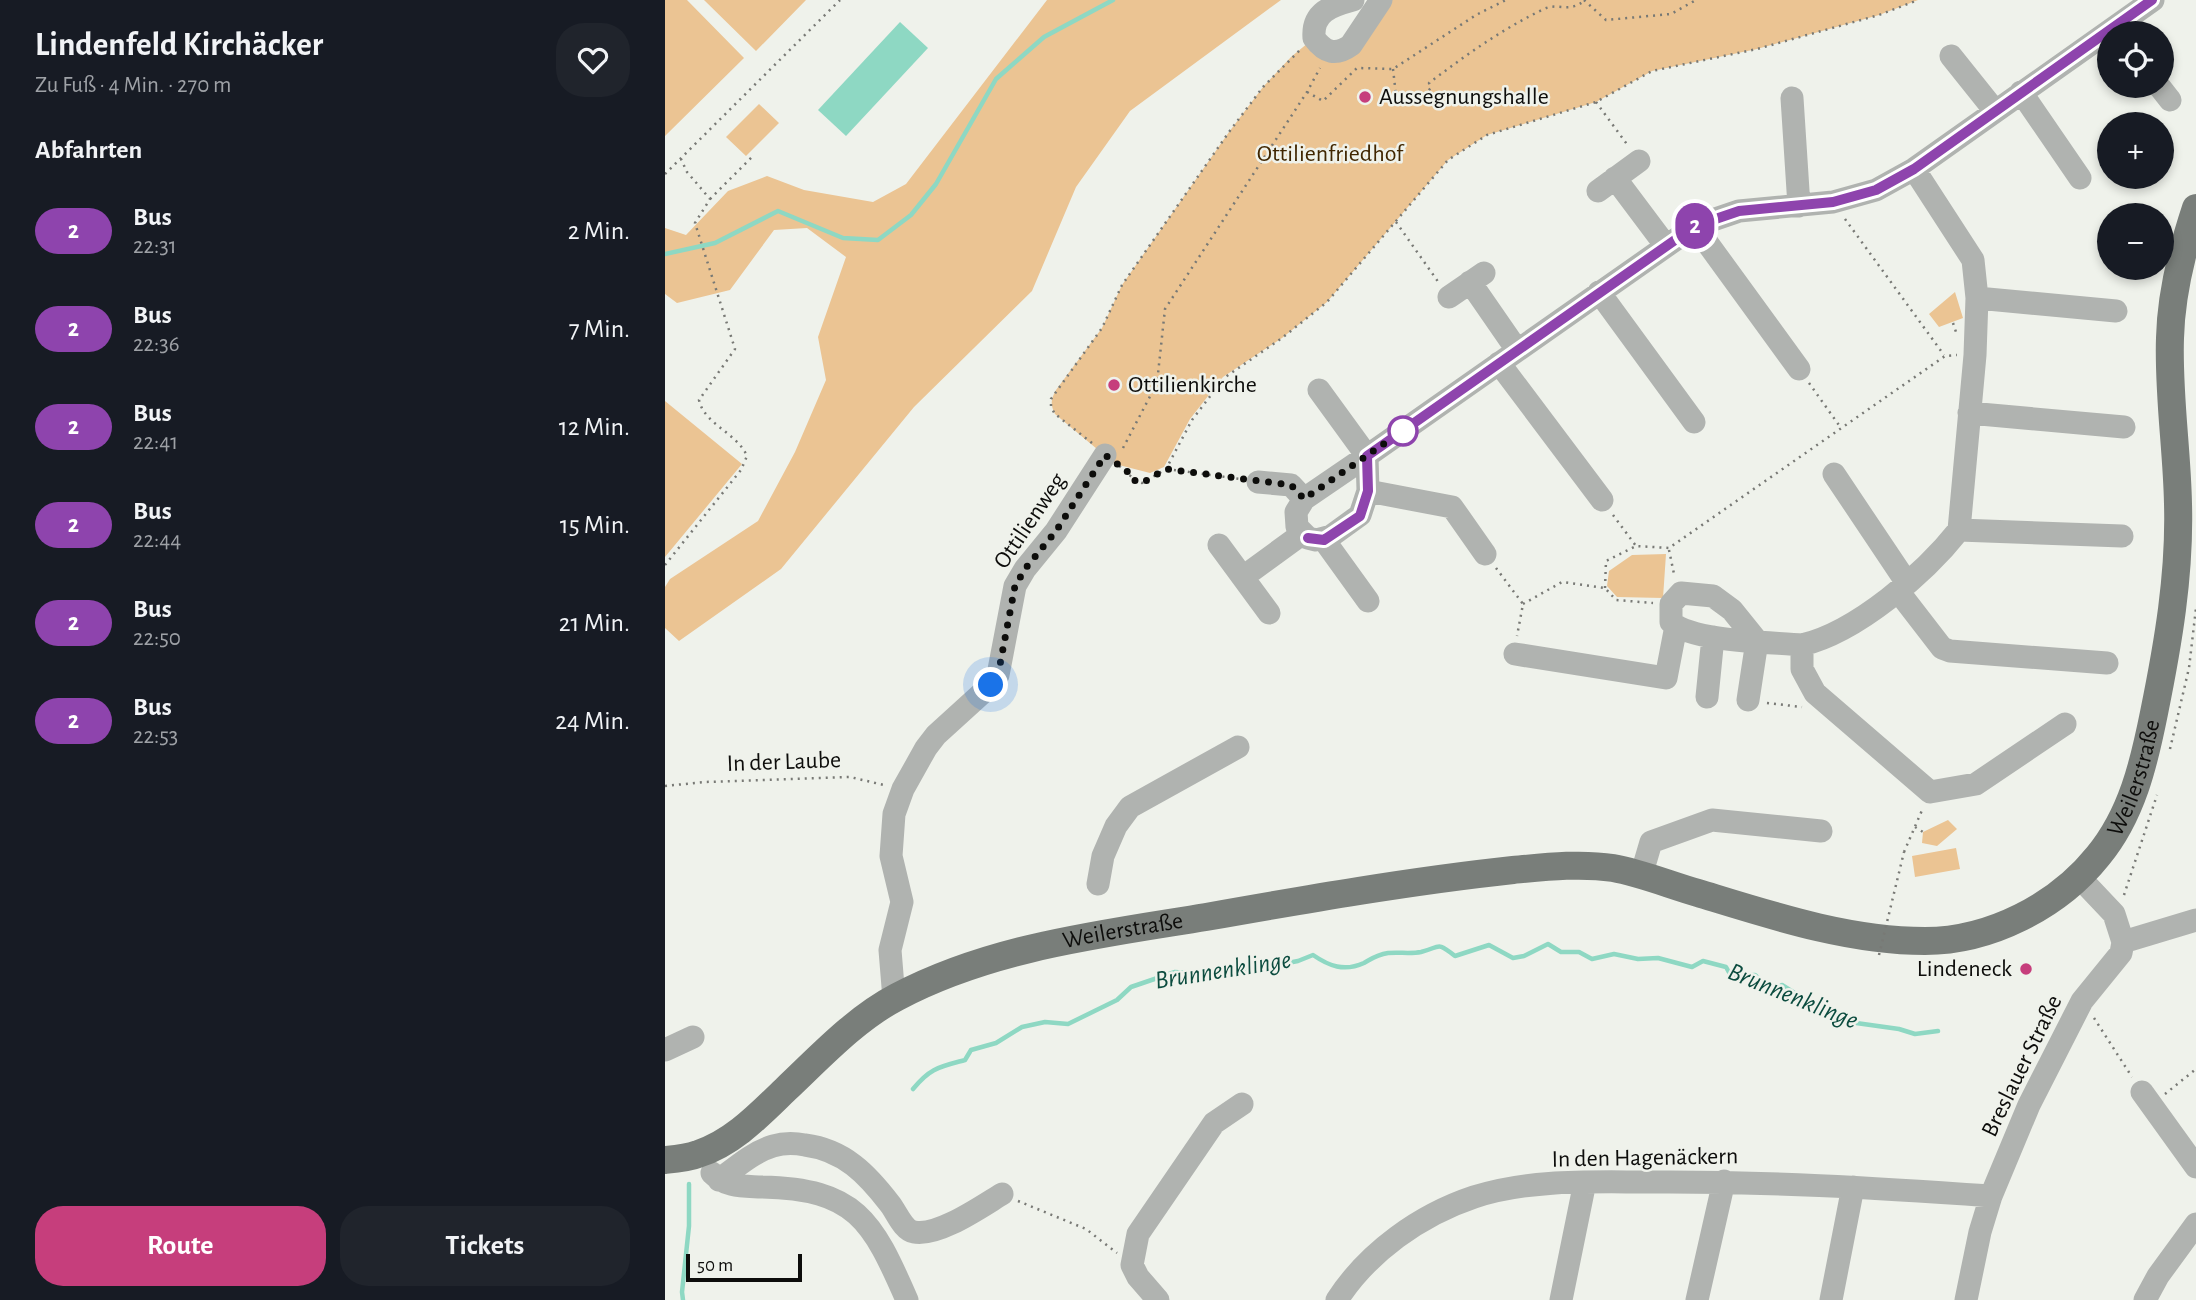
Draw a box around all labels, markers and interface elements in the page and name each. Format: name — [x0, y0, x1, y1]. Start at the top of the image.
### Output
map controls — [2097, 21, 2174, 280]
button: locate — [2097, 21, 2174, 98]
button: heart — [556, 23, 630, 97]
text: Lindenfeld Kirchäcker — [35, 29, 323, 62]
text: Zu Fuß · 4 Min. · 270 m — [35, 74, 232, 97]
place label: Aussegnungshalle — [1379, 85, 1549, 109]
marker: Aussegnungshalle — [1357, 89, 1373, 105]
button: + — [2097, 112, 2174, 189]
text: Abfahrten — [35, 137, 142, 163]
park label: Ottilienfriedhof — [1257, 142, 1405, 166]
line badge: 2 — [1672, 203, 1718, 249]
button: − — [2097, 203, 2174, 280]
text: Bus — [133, 204, 172, 230]
text: 2 — [1689, 214, 1701, 238]
text: 2 Min. — [568, 218, 630, 244]
text: 2 — [68, 219, 79, 243]
text: 22:31 — [133, 235, 177, 258]
text: Bus — [133, 302, 172, 328]
text: 7 Min. — [569, 316, 630, 342]
text: 2 — [68, 317, 79, 341]
text: 22:36 — [133, 333, 179, 356]
place label: Ottilienkirche — [1128, 373, 1257, 397]
marker: Ottilienkirche — [1106, 377, 1122, 393]
text: Bus — [133, 400, 172, 426]
text: 12 Min. — [559, 414, 630, 440]
text: 2 — [68, 415, 79, 439]
unlabelled marker — [1388, 416, 1418, 446]
text: 22:41 — [133, 431, 178, 454]
street label: Ottilienweg — [989, 469, 1071, 573]
text: Bus — [133, 498, 172, 524]
text: 15 Min. — [560, 512, 630, 538]
text: 2 — [68, 513, 79, 537]
text: 22:44 — [133, 529, 181, 552]
text: Bus — [133, 596, 172, 622]
text: 21 Min. — [559, 610, 630, 636]
text: 2 — [68, 611, 79, 635]
text: 22:50 — [133, 627, 181, 650]
your location — [973, 667, 1008, 702]
text: Bus — [133, 694, 172, 720]
text: 24 Min. — [555, 708, 630, 734]
text: 2 — [68, 709, 79, 733]
street label: Weilerstraße — [2103, 718, 2164, 840]
text: 22:53 — [133, 725, 178, 748]
street label: In der Laube — [726, 748, 842, 776]
street label: Weilerstraße — [1060, 909, 1185, 953]
water label: Brunnenklinge — [1153, 946, 1293, 994]
place label: Lindeneck — [1917, 957, 2012, 981]
water label: Brunnenklinge — [1724, 958, 1862, 1034]
marker: Lindeneck — [2018, 961, 2034, 977]
street label: Breslauer Straße — [1977, 991, 2067, 1141]
street label: In den Hagenäckern — [1552, 1144, 1738, 1172]
button: Route — [35, 1206, 326, 1286]
button: Tickets — [340, 1206, 630, 1286]
scale bar — [686, 1251, 801, 1283]
text: 50 m — [697, 1256, 733, 1275]

